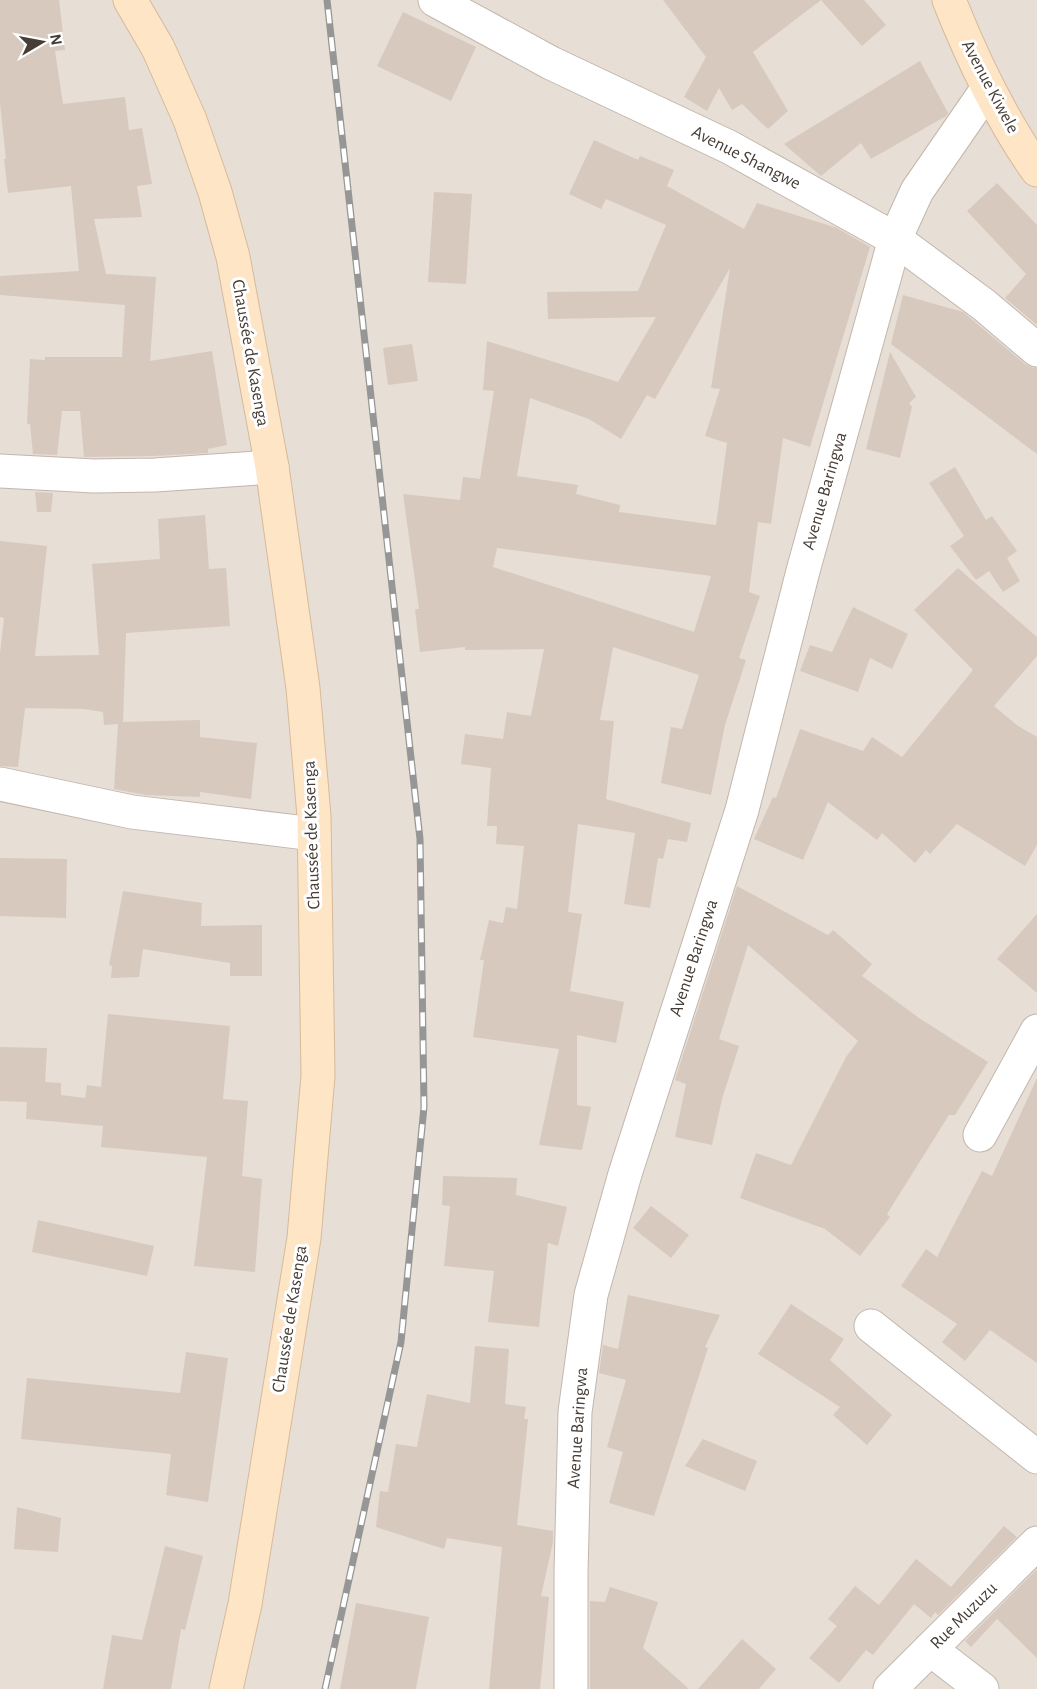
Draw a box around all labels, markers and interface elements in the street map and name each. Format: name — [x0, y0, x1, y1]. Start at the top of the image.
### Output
north arrow — [12, 12, 72, 72]
text: N — [47, 33, 65, 46]
street label: Avenue Kiwele — [958, 38, 1022, 136]
street label: Avenue Shangwe — [689, 123, 803, 193]
street label: Chaussée de Kasenga — [228, 278, 272, 428]
street label: Avenue Baringwa — [800, 430, 850, 552]
street label: Chaussée de Kasenga — [300, 760, 324, 910]
street label: Avenue Baringwa — [667, 897, 721, 1019]
street label: Chaussée de Kasenga — [269, 1244, 311, 1394]
street label: Avenue Baringwa — [565, 1367, 591, 1489]
street label: Rue Muzuzu — [927, 1579, 1001, 1653]

